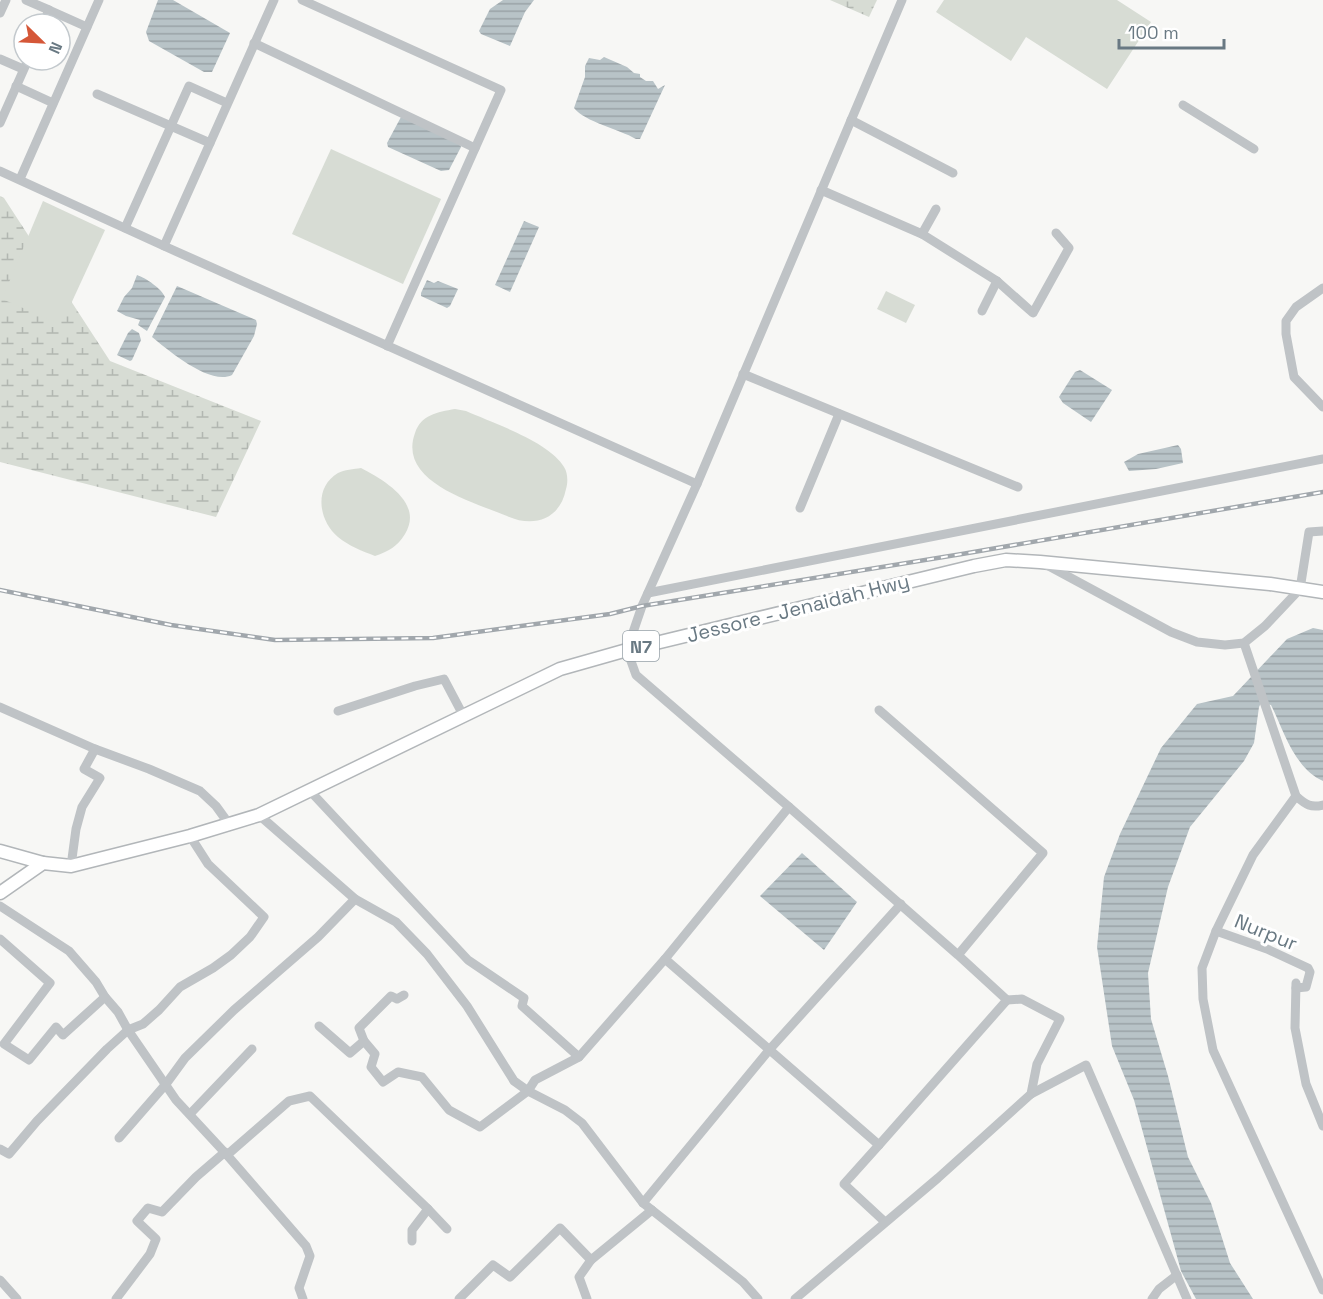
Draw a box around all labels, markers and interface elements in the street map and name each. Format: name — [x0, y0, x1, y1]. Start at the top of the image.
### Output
north arrow — [12, 12, 72, 72]
scale bar — [1119, 12, 1224, 50]
text: 100 m — [1128, 21, 1179, 44]
text: N — [43, 39, 67, 57]
street label: Jessore - Jenaidah Hwy — [684, 568, 912, 648]
road number: N7 — [623, 631, 659, 661]
street label: Nurpur — [1231, 908, 1301, 956]

